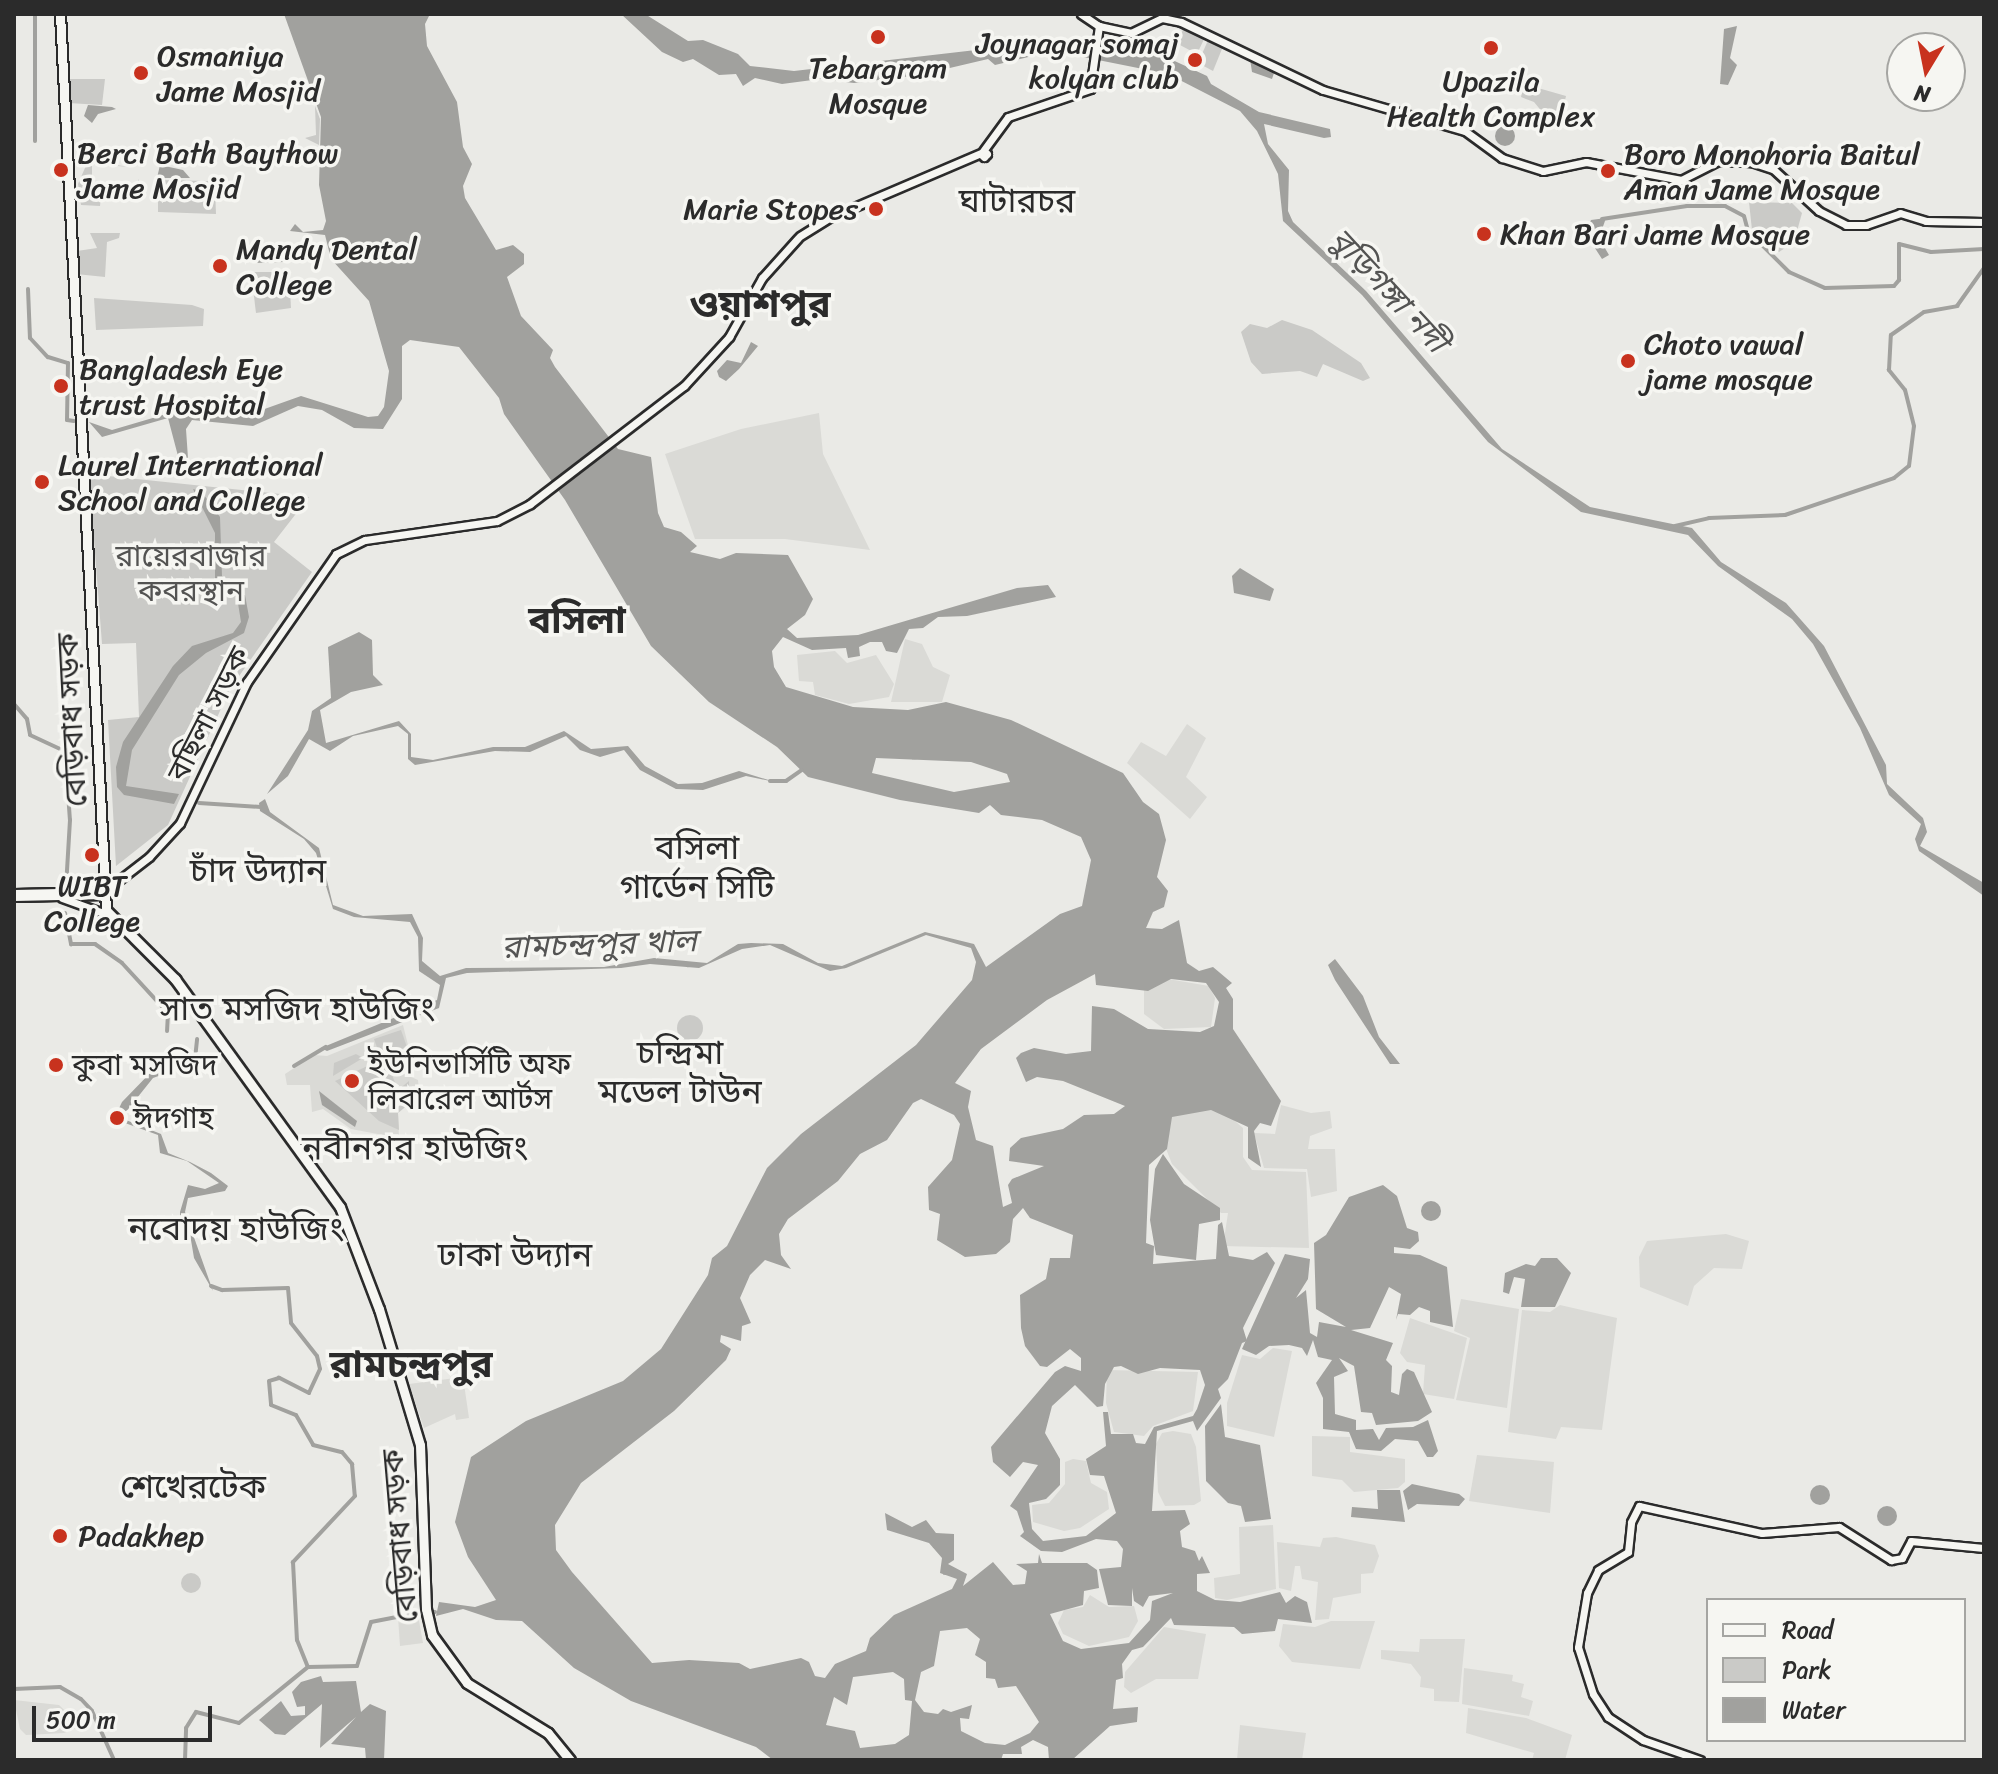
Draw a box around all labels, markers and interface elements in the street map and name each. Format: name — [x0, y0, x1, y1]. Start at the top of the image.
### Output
place label: Joynagar somaj kolyan club — [977, 25, 1179, 96]
marker: Tebargram Mosque — [869, 28, 887, 46]
north arrow — [1886, 32, 1966, 112]
marker: Upazila Health Complex — [1480, 37, 1502, 59]
place label: Osmaniya Jame Mosjid — [157, 38, 320, 108]
place label: Tebargram Mosque — [809, 50, 947, 120]
marker: Joynagar somaj kolyan club — [1186, 51, 1204, 69]
place label: Upazila Health Complex — [1386, 63, 1596, 134]
marker: Osmaniya Jame Mosjid — [132, 64, 150, 82]
text: N — [1911, 74, 1933, 115]
place label: Berci Bath Baythow Jame Mosjid — [77, 135, 340, 206]
place label: Boro Monohoria Baitul Aman Jame Mosque — [1624, 136, 1919, 206]
marker: Berci Bath Baythow Jame Mosjid — [52, 161, 70, 179]
marker: Boro Monohoria Baitul Aman Jame Mosque — [1599, 162, 1617, 180]
district label: ঘাটারচর — [959, 182, 1075, 222]
place label: Marie Stopes — [685, 191, 858, 227]
marker: Marie Stopes — [865, 198, 887, 220]
place label: Khan Bari Jame Mosque — [1500, 216, 1809, 252]
water label: বুড়িগঙ্গা নদী — [1321, 221, 1455, 361]
marker: Khan Bari Jame Mosque — [1475, 225, 1493, 243]
place label: Mandy Dental College — [236, 231, 417, 302]
marker: Mandy Dental College — [211, 257, 229, 275]
district label: ওয়াশপুর — [689, 282, 831, 328]
place label: Choto vawal jame mosque — [1644, 326, 1812, 396]
place label: Bangladesh Eye trust Hospital — [79, 351, 283, 422]
marker: Choto vawal jame mosque — [1619, 352, 1637, 370]
marker: Bangladesh Eye trust Hospital — [50, 375, 72, 397]
place label: Laurel International School and College — [58, 447, 323, 518]
marker: Laurel International School and College — [33, 473, 51, 491]
park label: রায়েরবাজার কবরস্থান — [116, 538, 266, 608]
district label: বসিলা — [528, 598, 626, 644]
street label: বেড়িবাধ সড়ক — [49, 632, 95, 808]
street label: বছিলা সড়ক — [160, 641, 258, 787]
district label: বসিলা গার্ডেন সিটি — [620, 828, 774, 908]
marker: WIBT College — [83, 846, 101, 864]
district label: চাঁদ উদ্যান — [190, 852, 326, 892]
place label: WIBT College — [44, 868, 140, 938]
water label: রামচন্দ্রপুর খাল — [501, 922, 697, 968]
district label: সাত মসজিদ হাউজিং — [159, 990, 435, 1030]
district label: চন্দ্রিমা মডেল টাউন — [598, 1033, 762, 1112]
place label: ইউনিভার্সিটি অফ লিবারেল আর্টস — [368, 1046, 571, 1116]
place label: কুবা মসজিদ — [72, 1047, 217, 1083]
marker: কুবা মসজিদ — [47, 1056, 65, 1074]
marker: ইউনিভার্সিটি অফ লিবারেল আর্টস — [343, 1072, 361, 1090]
place label: ঈদগাহ — [133, 1100, 214, 1136]
marker: ঈদগাহ — [108, 1109, 126, 1127]
district label: নবীনগর হাউজিং — [302, 1129, 528, 1169]
district label: নবোদয় হাউজিং — [128, 1210, 344, 1250]
district label: ঢাকা উদ্যান — [438, 1236, 592, 1276]
district label: রামচন্দ্রপুর — [329, 1342, 493, 1388]
street label: বেড়িবাধ সড়ক — [374, 1448, 426, 1624]
district label: শেখেরটেক — [120, 1468, 266, 1508]
place label: Padakhep — [78, 1518, 204, 1554]
marker: Padakhep — [49, 1525, 71, 1547]
legend — [1706, 1598, 1966, 1742]
text: Road — [1782, 1609, 1833, 1651]
text: Park — [1782, 1649, 1831, 1691]
text: Water — [1782, 1689, 1845, 1731]
scale bar — [36, 1690, 216, 1740]
text: 500 m — [46, 1699, 116, 1741]

